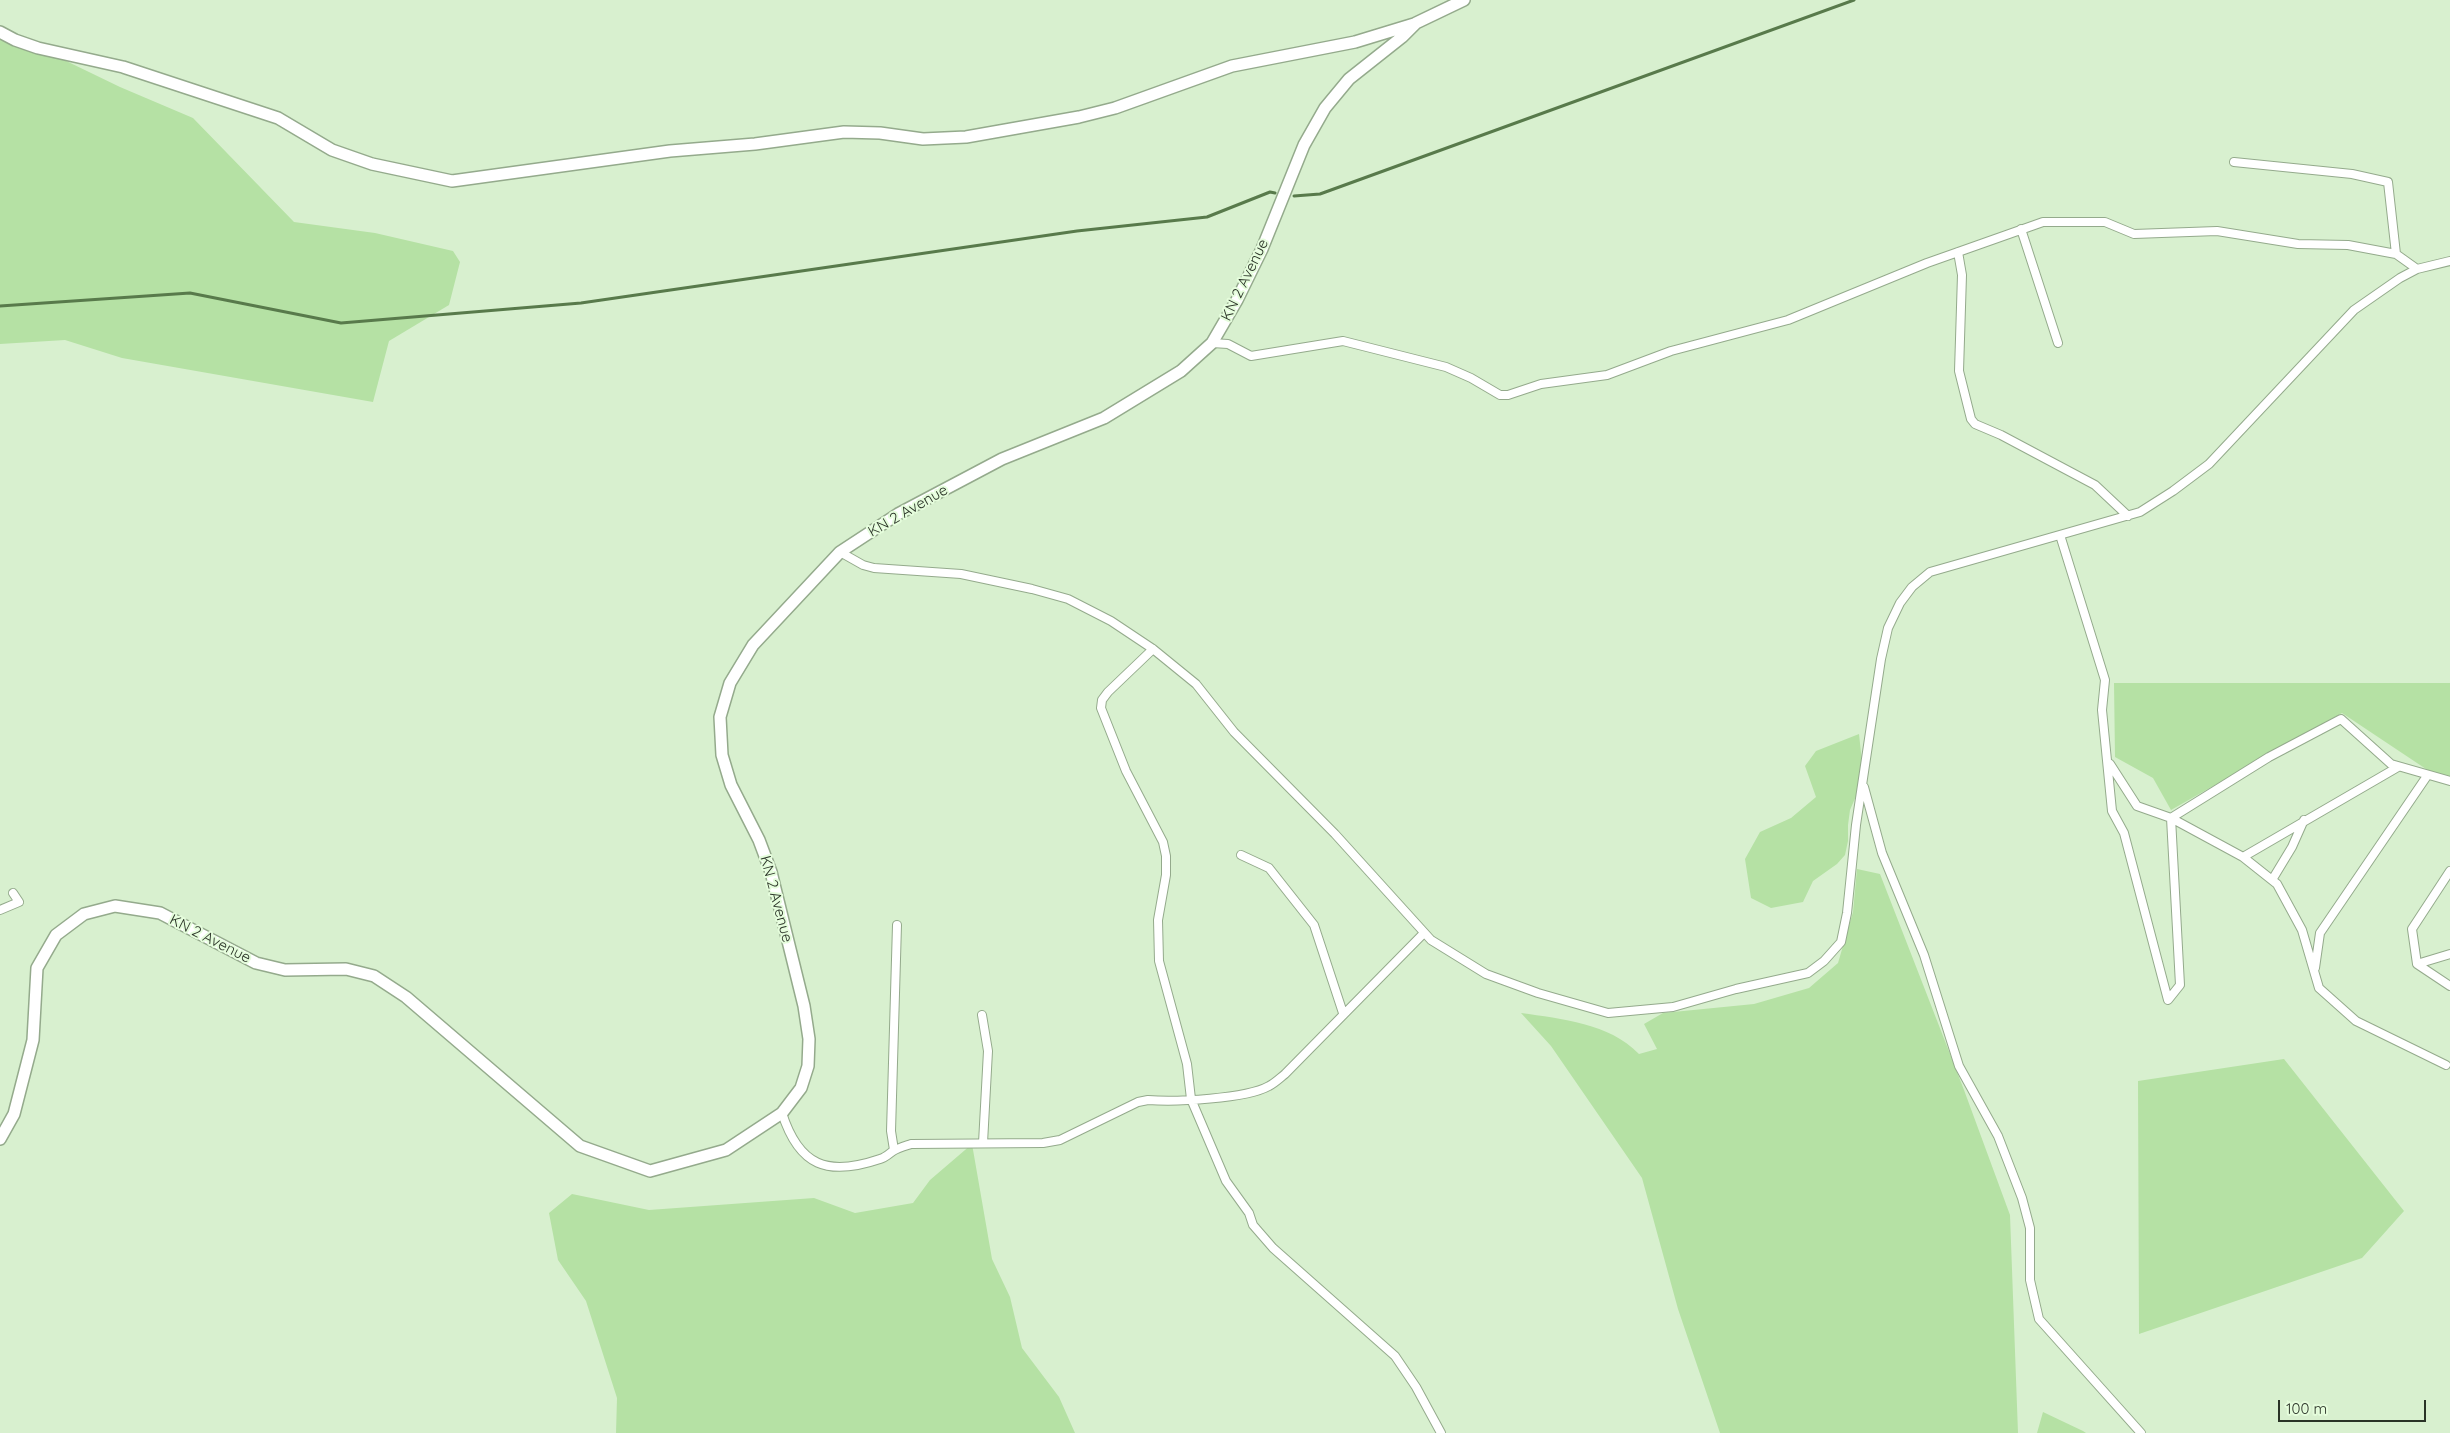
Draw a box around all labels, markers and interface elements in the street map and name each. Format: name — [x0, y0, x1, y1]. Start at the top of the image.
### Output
street label: KN 2 Avenue — [1217, 236, 1273, 324]
street label: KN 2 Avenue — [865, 481, 951, 541]
street label: KN 2 Avenue — [756, 854, 796, 944]
street label: KN 2 Avenue — [166, 911, 254, 967]
scale bar — [2280, 1390, 2428, 1422]
text: 100 m — [2286, 1399, 2327, 1418]

